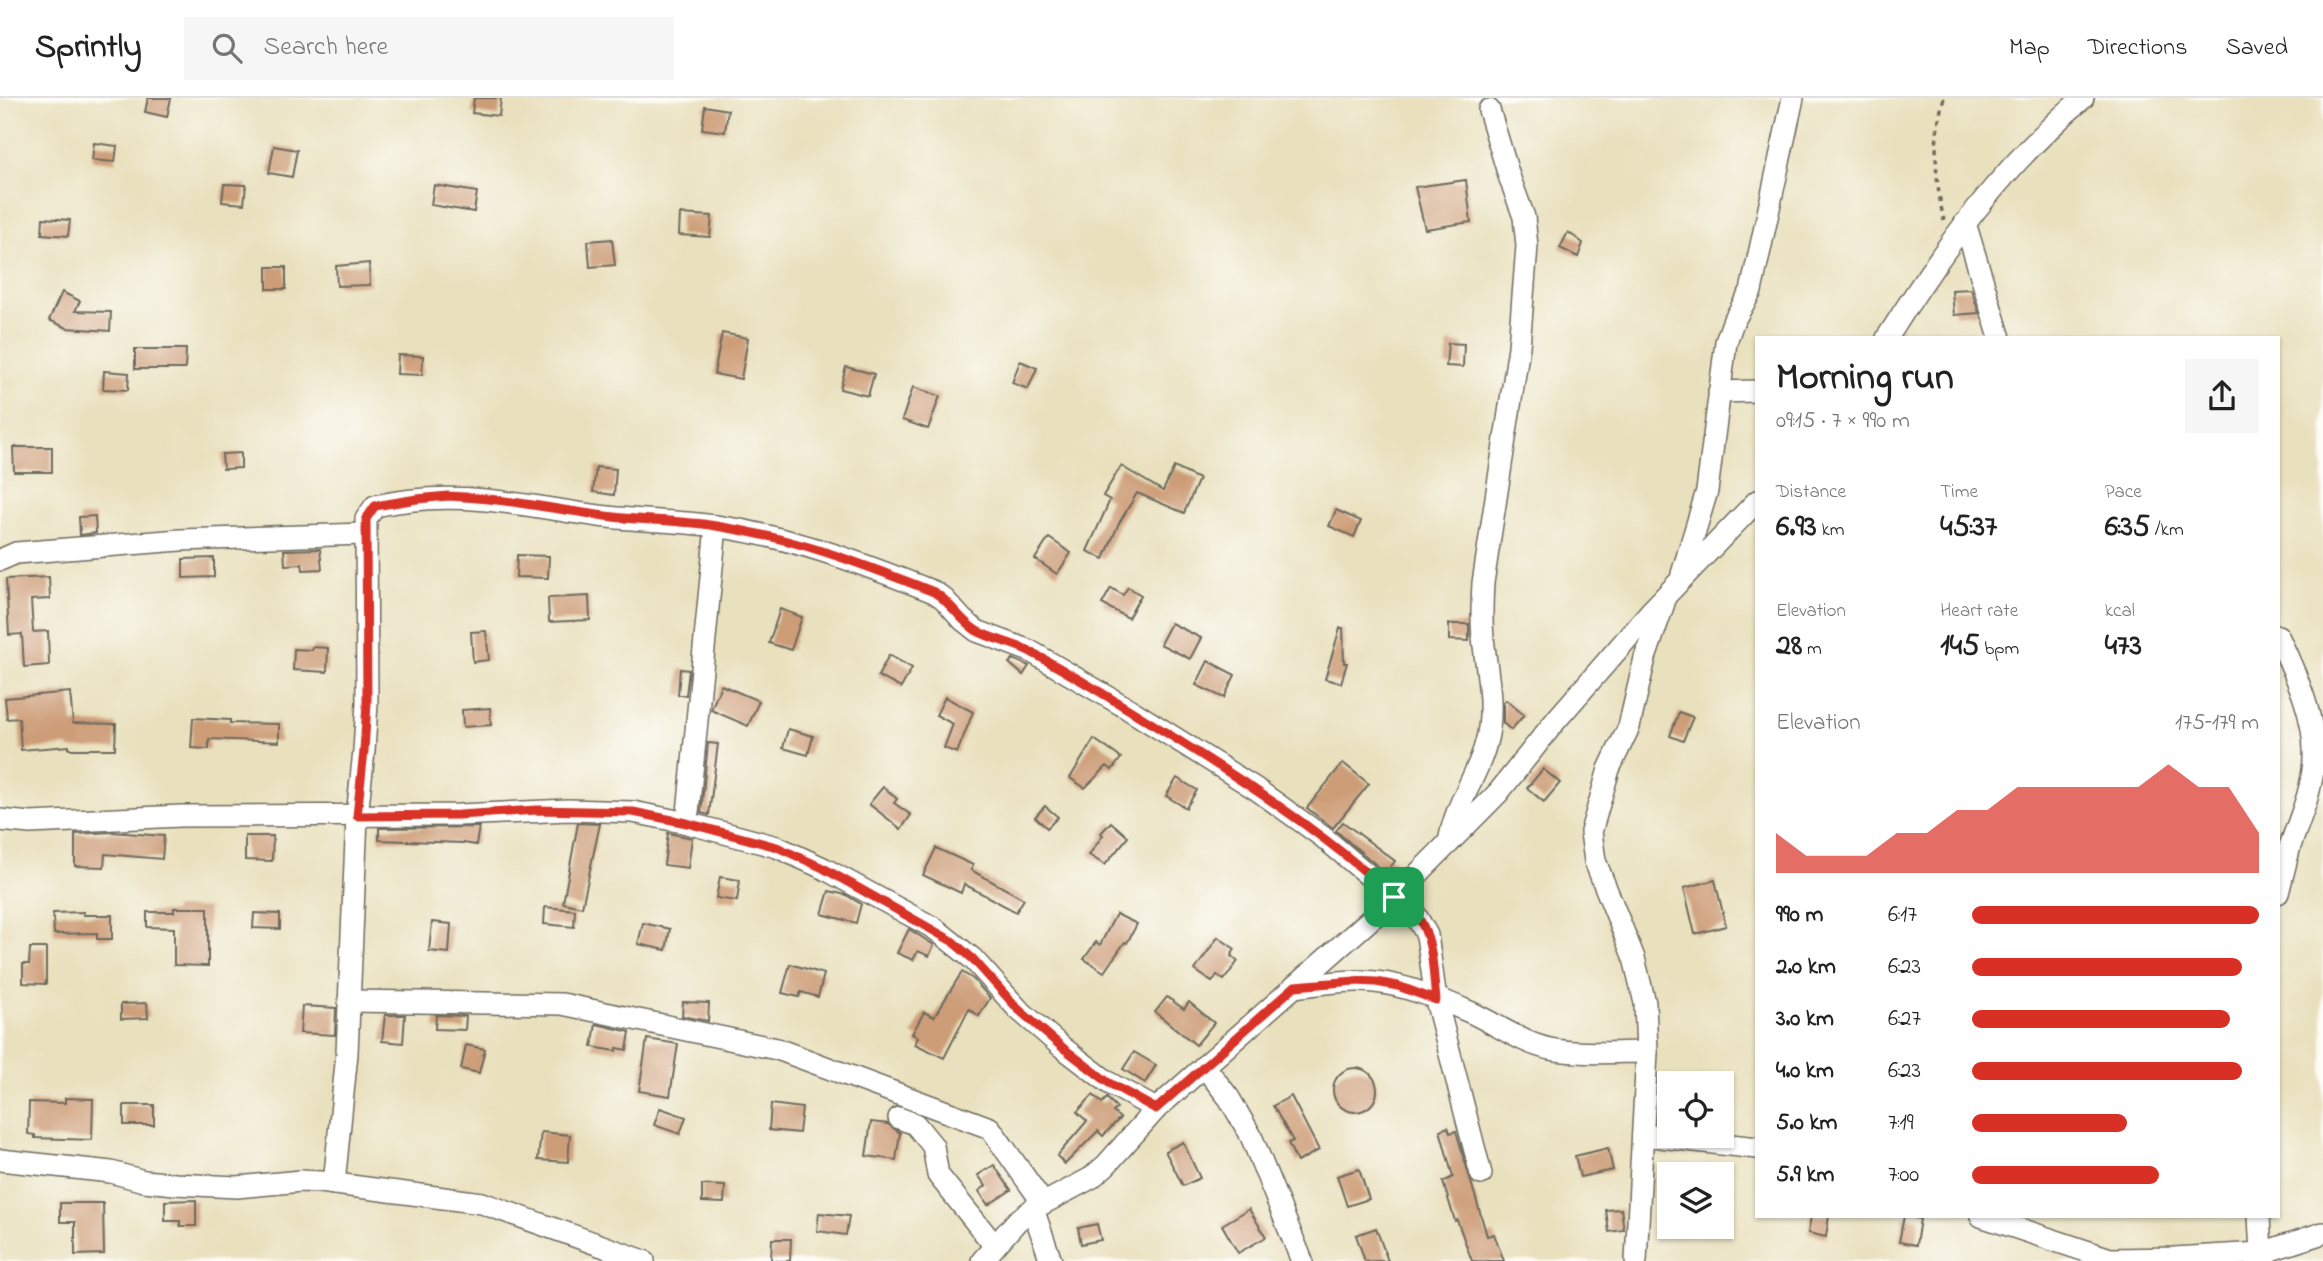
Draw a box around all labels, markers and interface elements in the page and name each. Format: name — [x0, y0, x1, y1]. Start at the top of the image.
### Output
search box — [184, 17, 674, 80]
text: Sprintly — [35, 24, 142, 72]
icon: search — [208, 29, 246, 67]
text: Search here — [264, 29, 388, 67]
text: Map — [2009, 31, 2050, 66]
text: Directions — [2088, 31, 2187, 66]
text: Saved — [2225, 31, 2288, 66]
text: Morning run — [1776, 351, 1954, 407]
button: share — [2185, 359, 2259, 433]
text: 09:15 · 7 × 990 m — [1776, 405, 1910, 438]
text: Distance — [1776, 479, 1846, 506]
text: Time — [1940, 479, 1978, 506]
text: Pace — [2105, 479, 2142, 506]
text: 6.93 — [1776, 506, 1817, 550]
text: 45:37 — [1940, 506, 1997, 550]
text: 6:35 — [2105, 506, 2150, 550]
text: km — [1817, 517, 1845, 544]
text: /km — [2150, 517, 2184, 544]
text: Elevation — [1776, 598, 1846, 625]
text: Heart rate — [1940, 598, 2018, 625]
text: kcal — [2105, 598, 2135, 625]
text: 28 — [1776, 625, 1802, 669]
text: 145 — [1940, 625, 1979, 669]
text: 473 — [2105, 625, 2142, 669]
text: m — [1802, 636, 1822, 663]
text: bpm — [1979, 636, 2019, 663]
text: Elevation — [1776, 707, 1861, 740]
text: 175–179 m — [2175, 707, 2259, 740]
pin — [1364, 867, 1424, 927]
icon: arrive — [1375, 878, 1413, 916]
text: 990 m — [1776, 899, 1823, 932]
text: 6:17 — [1888, 899, 1917, 932]
text: 2.0 km — [1776, 951, 1836, 984]
text: 6:23 — [1888, 951, 1921, 984]
text: 3.0 km — [1776, 1003, 1834, 1036]
text: 6:27 — [1888, 1003, 1921, 1036]
text: 4.0 km — [1776, 1055, 1834, 1088]
text: 6:23 — [1888, 1055, 1921, 1088]
map controls — [1657, 1071, 1734, 1239]
button: locate — [1657, 1071, 1734, 1148]
text: 5.0 km — [1776, 1107, 1837, 1140]
text: 7:19 — [1888, 1107, 1914, 1140]
text: 5.9 km — [1776, 1159, 1834, 1192]
text: 7:00 — [1888, 1159, 1919, 1192]
button: layers — [1657, 1162, 1734, 1239]

